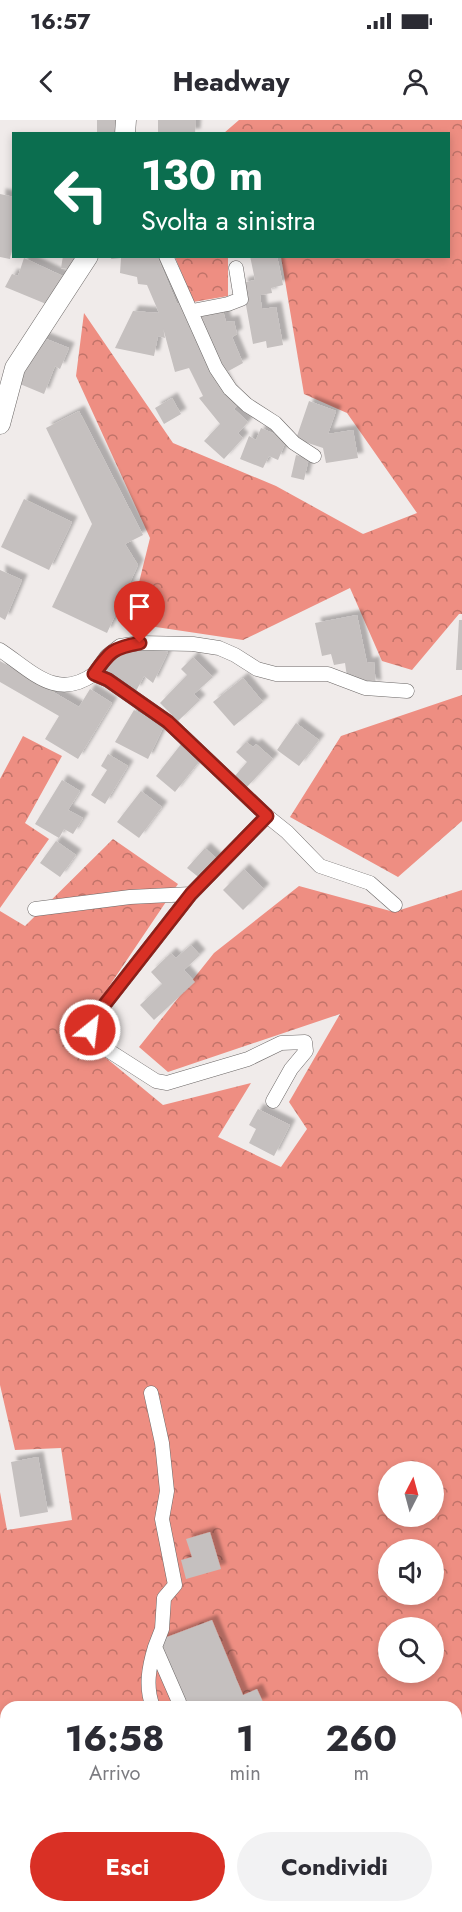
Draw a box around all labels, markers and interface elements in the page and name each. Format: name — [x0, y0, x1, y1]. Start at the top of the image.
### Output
text: 16:57 — [30, 5, 90, 37]
text: Headway — [173, 62, 289, 101]
icon: back — [30, 65, 63, 98]
icon: person — [399, 65, 432, 98]
text: 130 m — [141, 145, 263, 206]
icon: left — [42, 156, 120, 234]
text: Svolta a sinistra — [141, 201, 316, 240]
pin — [114, 581, 165, 643]
icon: arrive — [123, 590, 156, 623]
position arrow — [58, 998, 122, 1062]
north arrow — [378, 1461, 444, 1527]
map controls — [378, 1461, 444, 1683]
button: sound — [378, 1539, 444, 1605]
button: search — [378, 1617, 444, 1683]
text: 16:58 — [65, 1712, 165, 1764]
text: 1 — [236, 1712, 254, 1764]
text: 260 — [326, 1712, 397, 1764]
text: Arrivo — [89, 1759, 141, 1788]
text: min — [229, 1759, 261, 1788]
text: m — [354, 1759, 369, 1788]
button: Esci — [30, 1832, 225, 1901]
button: Condividi — [237, 1832, 432, 1901]

